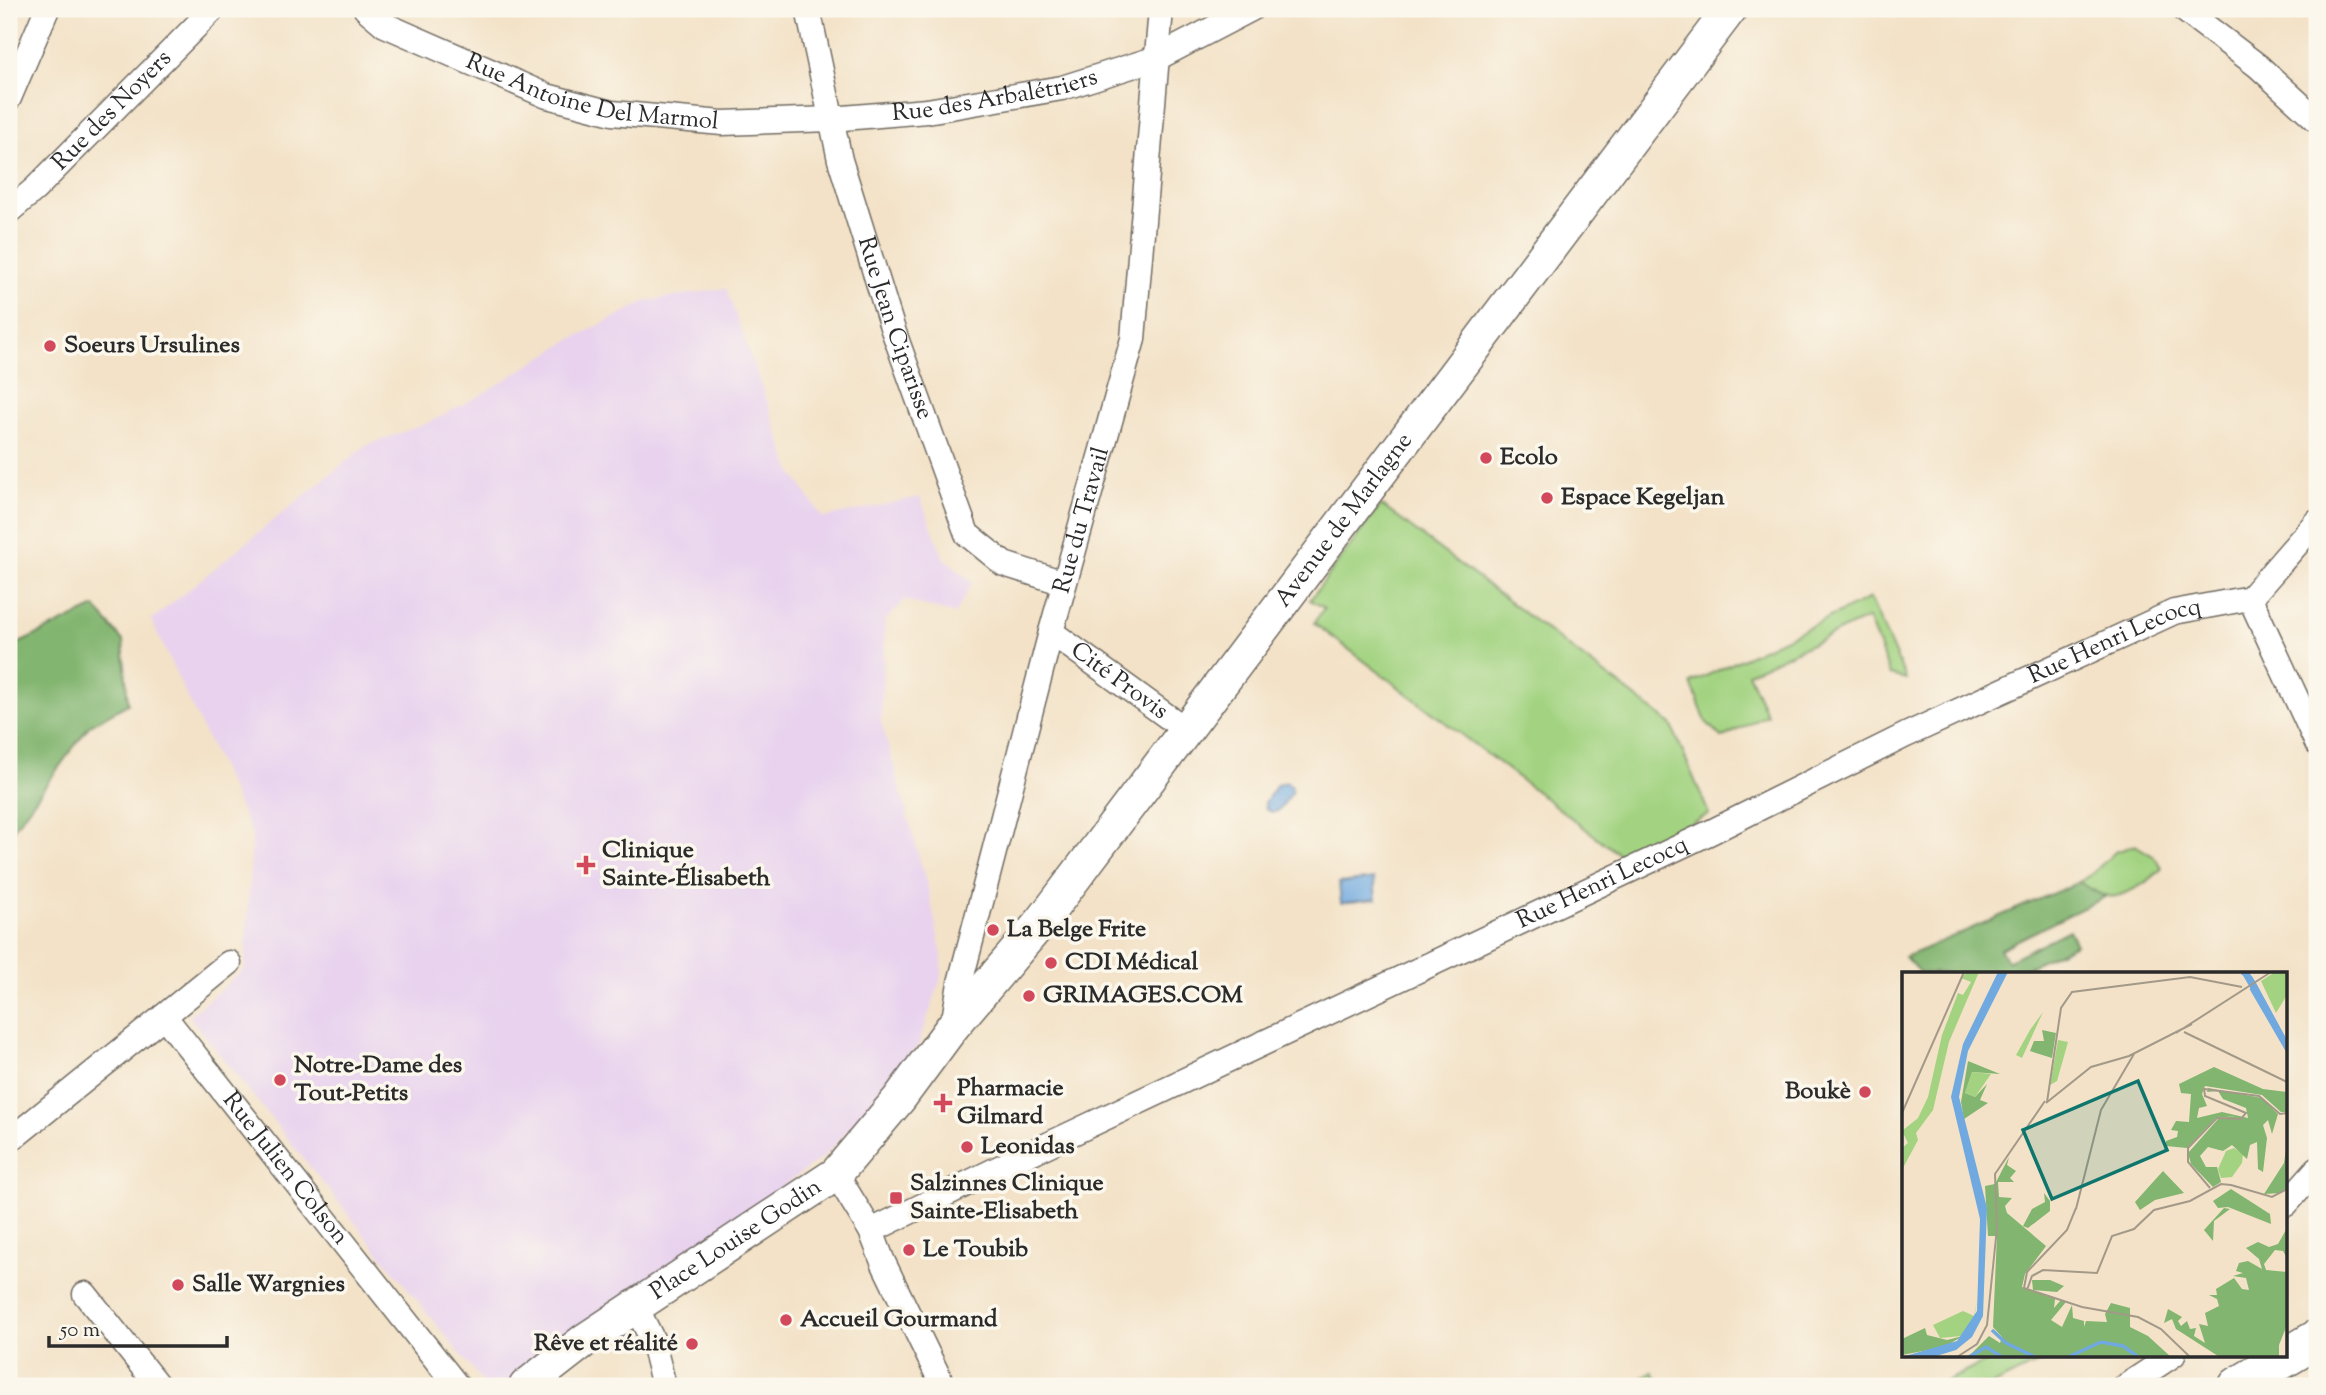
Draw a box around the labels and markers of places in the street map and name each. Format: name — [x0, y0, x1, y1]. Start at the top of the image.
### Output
place label: Soeurs Ursulines — [64, 329, 240, 363]
marker: Soeurs Ursulines — [42, 338, 58, 354]
place label: Ecolo — [1500, 441, 1558, 475]
marker: Ecolo — [1478, 450, 1494, 466]
place label: Espace Kegeljan — [1561, 481, 1726, 515]
marker: Espace Kegeljan — [1539, 490, 1555, 506]
place label: Clinique Sainte-Élisabeth — [602, 834, 771, 896]
marker: Clinique Sainte-Élisabeth — [576, 855, 596, 875]
place label: La Belge Frite — [1007, 913, 1146, 947]
marker: La Belge Frite — [985, 922, 1001, 938]
place label: CDI Médical — [1065, 946, 1198, 980]
marker: CDI Médical — [1043, 955, 1059, 971]
place label: GRIMAGES.COM — [1043, 979, 1244, 1013]
marker: GRIMAGES.COM — [1021, 988, 1037, 1004]
place label: Notre-Dame des Tout-Petits — [294, 1049, 462, 1111]
marker: Notre-Dame des Tout-Petits — [272, 1072, 288, 1088]
place label: Pharmacie Gilmard — [957, 1072, 1064, 1134]
place label: Boukè — [1785, 1075, 1851, 1109]
marker: Boukè — [1857, 1084, 1873, 1100]
marker: Pharmacie Gilmard — [935, 1095, 951, 1111]
place label: Leonidas — [981, 1130, 1075, 1164]
marker: Leonidas — [959, 1139, 975, 1155]
place label: Salzinnes Clinique Sainte-Elisabeth — [910, 1167, 1104, 1229]
marker: Salzinnes Clinique Sainte-Elisabeth — [888, 1190, 904, 1206]
place label: Le Toubib — [923, 1233, 1028, 1267]
marker: Le Toubib — [901, 1242, 917, 1258]
place label: Salle Wargnies — [192, 1268, 345, 1302]
marker: Salle Wargnies — [170, 1277, 186, 1293]
place label: Accueil Gourmand — [800, 1303, 998, 1337]
marker: Accueil Gourmand — [778, 1312, 794, 1328]
place label: Rêve et réalité — [534, 1327, 678, 1361]
marker: Rêve et réalité — [684, 1336, 700, 1352]

